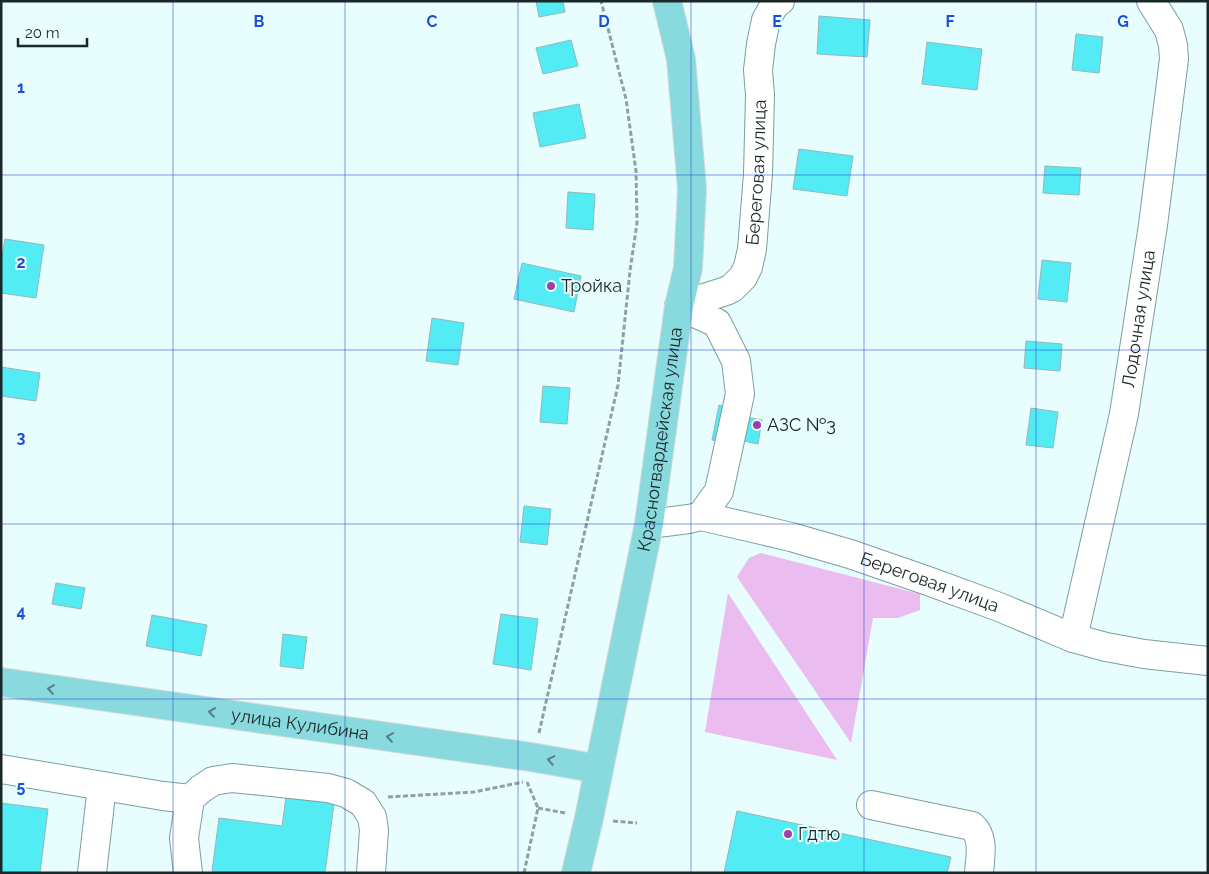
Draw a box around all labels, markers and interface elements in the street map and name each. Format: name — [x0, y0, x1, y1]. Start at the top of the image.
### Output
text: B — [254, 12, 265, 31]
text: C — [427, 12, 438, 31]
text: D — [598, 12, 610, 31]
text: E — [772, 12, 782, 31]
text: F — [945, 12, 955, 31]
text: G — [1117, 12, 1129, 31]
scale bar — [18, 15, 86, 47]
text: 20 m — [25, 24, 60, 42]
text: 1 — [17, 78, 25, 97]
street label: Береговая улица — [741, 99, 770, 246]
street label: Лодочная улица — [1117, 248, 1159, 389]
text: 2 — [16, 253, 26, 272]
place label: Тройка — [561, 275, 622, 296]
marker: Тройка — [545, 280, 557, 292]
street label: Красногвардейская улица — [633, 326, 686, 553]
place label: АЗС №3 — [767, 414, 836, 435]
marker: АЗС №3 — [751, 419, 763, 431]
text: 3 — [17, 428, 26, 447]
street label: Береговая улица — [858, 547, 1002, 616]
text: 4 — [16, 602, 26, 621]
one-way arrow — [46, 684, 54, 695]
street label: улица Кулибина — [230, 704, 370, 744]
one-way arrow — [207, 707, 216, 717]
one-way arrow — [385, 732, 393, 743]
one-way arrow — [546, 756, 555, 766]
text: 5 — [17, 777, 26, 796]
place label: Гдтю — [798, 823, 840, 844]
marker: Гдтю — [782, 828, 794, 840]

